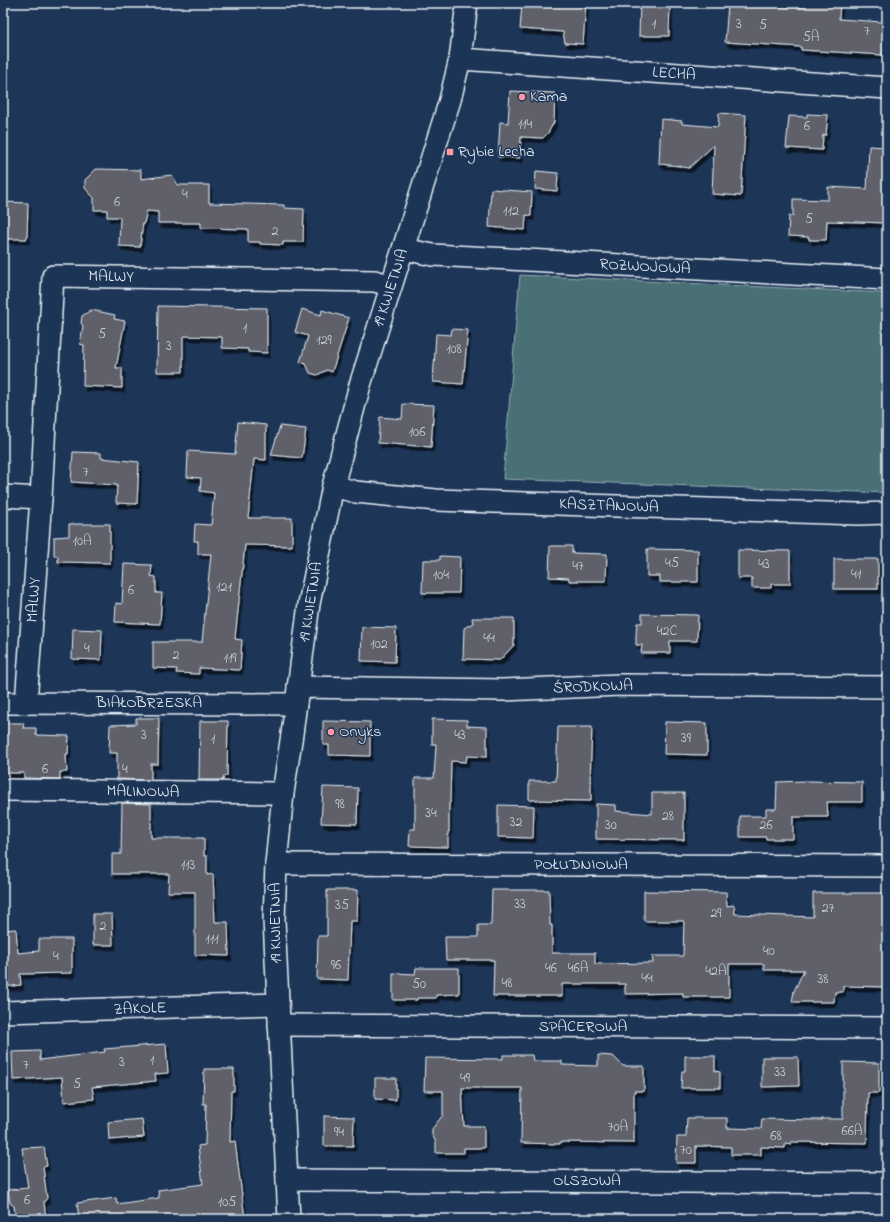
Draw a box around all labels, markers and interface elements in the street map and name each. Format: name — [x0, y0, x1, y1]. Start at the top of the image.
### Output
house number: 1 — [652, 14, 657, 35]
house number: 3 — [736, 14, 742, 35]
house number: 5 — [759, 15, 767, 36]
house number: 7 — [864, 21, 870, 42]
house number: 5A — [803, 27, 819, 48]
street label: LECHA — [651, 61, 697, 87]
place label: Kama — [530, 85, 567, 109]
marker: Kama — [517, 92, 527, 102]
house number: 114 — [518, 114, 533, 135]
house number: 6 — [804, 116, 810, 137]
place label: Rybie Lecha — [458, 140, 535, 164]
marker: Rybie Lecha — [445, 147, 455, 157]
house number: 4 — [182, 184, 188, 205]
house number: 6 — [114, 192, 120, 213]
house number: 112 — [503, 201, 519, 222]
house number: 5 — [805, 209, 813, 230]
house number: 2 — [272, 221, 279, 242]
street label: 19 KWIETNIA — [367, 246, 415, 330]
street label: ROZWOJOWA — [599, 253, 691, 281]
street label: MALWY — [88, 265, 134, 289]
house number: 1 — [243, 318, 248, 339]
house number: 5 — [98, 324, 106, 345]
house number: 129 — [316, 330, 333, 351]
house number: 3 — [166, 336, 172, 357]
house number: 108 — [446, 339, 462, 360]
house number: 106 — [409, 422, 425, 443]
house number: 7 — [83, 462, 89, 483]
street label: KASZTANOWA — [559, 492, 659, 520]
house number: 10A — [72, 531, 92, 552]
house number: 45 — [665, 553, 679, 574]
house number: 43 — [758, 554, 770, 575]
house number: 47 — [572, 556, 584, 577]
street label: 19 KWIETNIA — [293, 560, 329, 644]
house number: 41 — [851, 564, 862, 585]
house number: 104 — [433, 565, 449, 586]
street label: MALWY — [20, 576, 48, 623]
house number: 121 — [216, 577, 232, 598]
house number: 6 — [128, 580, 134, 601]
house number: 42C — [657, 621, 678, 642]
house number: 44 — [483, 628, 495, 649]
house number: 102 — [370, 634, 388, 655]
house number: 4 — [84, 638, 90, 659]
house number: 2 — [173, 645, 180, 666]
house number: 119 — [223, 648, 237, 669]
street label: ŚRODKOWA — [553, 674, 633, 700]
street label: BIAŁOBRZESKA — [95, 691, 202, 715]
place label: Onyks — [339, 720, 381, 744]
house number: 3 — [141, 725, 147, 746]
house number: 43 — [454, 725, 466, 746]
marker: Onyks — [326, 727, 336, 737]
house number: 39 — [681, 728, 692, 749]
house number: 1 — [211, 729, 216, 750]
house number: 6 — [42, 759, 48, 780]
house number: 4 — [122, 759, 128, 780]
street label: MALINOWA — [106, 779, 180, 805]
house number: 98 — [335, 794, 345, 815]
house number: 34 — [425, 803, 437, 824]
house number: 28 — [662, 806, 674, 827]
house number: 32 — [510, 812, 522, 833]
house number: 30 — [605, 815, 617, 836]
house number: 26 — [759, 815, 773, 836]
street label: POŁUDNIOWA — [534, 853, 628, 877]
house number: 113 — [181, 855, 196, 876]
street label: 19 KWIETNIA — [263, 882, 289, 964]
house number: 33 — [514, 894, 526, 915]
house number: 35 — [335, 895, 349, 916]
house number: 27 — [822, 898, 835, 919]
house number: 29 — [710, 903, 722, 924]
house number: 2 — [100, 916, 107, 937]
house number: 111 — [205, 929, 219, 950]
house number: 40 — [763, 941, 775, 962]
house number: 4 — [53, 946, 59, 967]
house number: 96 — [331, 955, 341, 976]
house number: 46 — [545, 958, 557, 979]
house number: 46A — [568, 958, 588, 979]
house number: 42A — [705, 961, 727, 982]
house number: 44 — [641, 968, 653, 989]
house number: 38 — [817, 969, 829, 990]
house number: 48 — [501, 973, 513, 994]
house number: 50 — [412, 974, 426, 995]
street label: ZAKOLE — [113, 996, 167, 1022]
street label: SPACEROWA — [539, 1015, 627, 1039]
house number: 1 — [150, 1050, 155, 1071]
house number: 3 — [119, 1052, 125, 1073]
house number: 7 — [23, 1055, 29, 1076]
house number: 33 — [774, 1062, 786, 1083]
house number: 49 — [460, 1068, 471, 1089]
house number: 5 — [73, 1074, 81, 1095]
house number: 70A — [608, 1117, 628, 1138]
house number: 66A — [842, 1121, 862, 1142]
house number: 94 — [334, 1122, 344, 1143]
house number: 68 — [770, 1126, 782, 1147]
house number: 70 — [680, 1140, 692, 1161]
street label: OLSZOWA — [553, 1169, 621, 1193]
house number: 6 — [24, 1190, 30, 1211]
house number: 105 — [218, 1192, 236, 1213]

